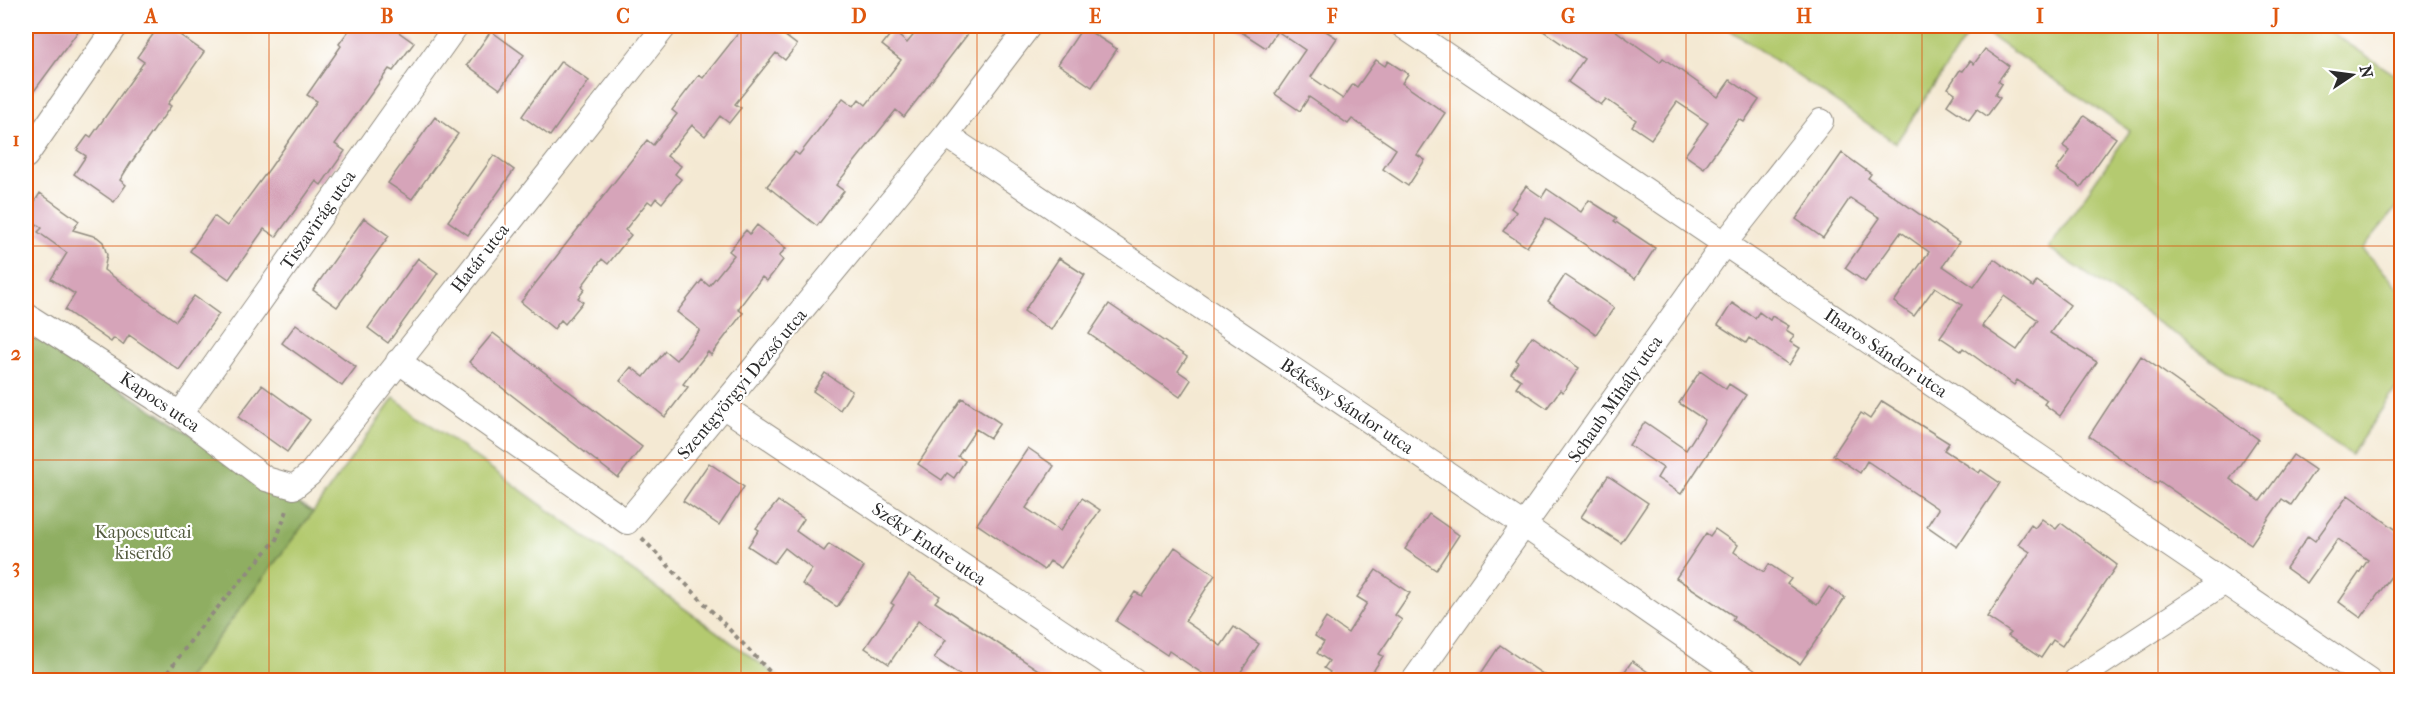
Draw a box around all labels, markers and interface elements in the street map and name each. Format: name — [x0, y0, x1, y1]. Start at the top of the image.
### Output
text: A — [143, 5, 159, 28]
text: B — [380, 5, 394, 28]
text: C — [616, 5, 630, 28]
text: D — [851, 5, 867, 28]
text: E — [1089, 5, 1101, 28]
text: F — [1326, 5, 1338, 28]
text: G — [1561, 5, 1575, 28]
text: H — [1796, 5, 1812, 28]
text: I — [2036, 5, 2044, 28]
text: J — [2270, 5, 2280, 28]
north arrow — [2322, 45, 2382, 105]
text: N — [2356, 64, 2377, 81]
text: 1 — [12, 128, 20, 151]
street label: Tiszavirág utca — [276, 166, 361, 274]
street label: Határ utca — [447, 219, 514, 297]
street label: Szentgyörgyi Dezső utca — [673, 304, 812, 464]
street label: Iharos Sándor utca — [1820, 305, 1952, 403]
street label: Schaub Mihály utca — [1564, 331, 1667, 467]
text: 2 — [11, 342, 21, 365]
street label: Békéssy Sándor utca — [1276, 354, 1418, 459]
street label: Kapocs utca — [116, 368, 204, 437]
street label: Széky Endre utca — [868, 498, 990, 591]
park label: Kapocs utcai kiserdő — [94, 522, 192, 564]
text: 3 — [12, 555, 20, 578]

